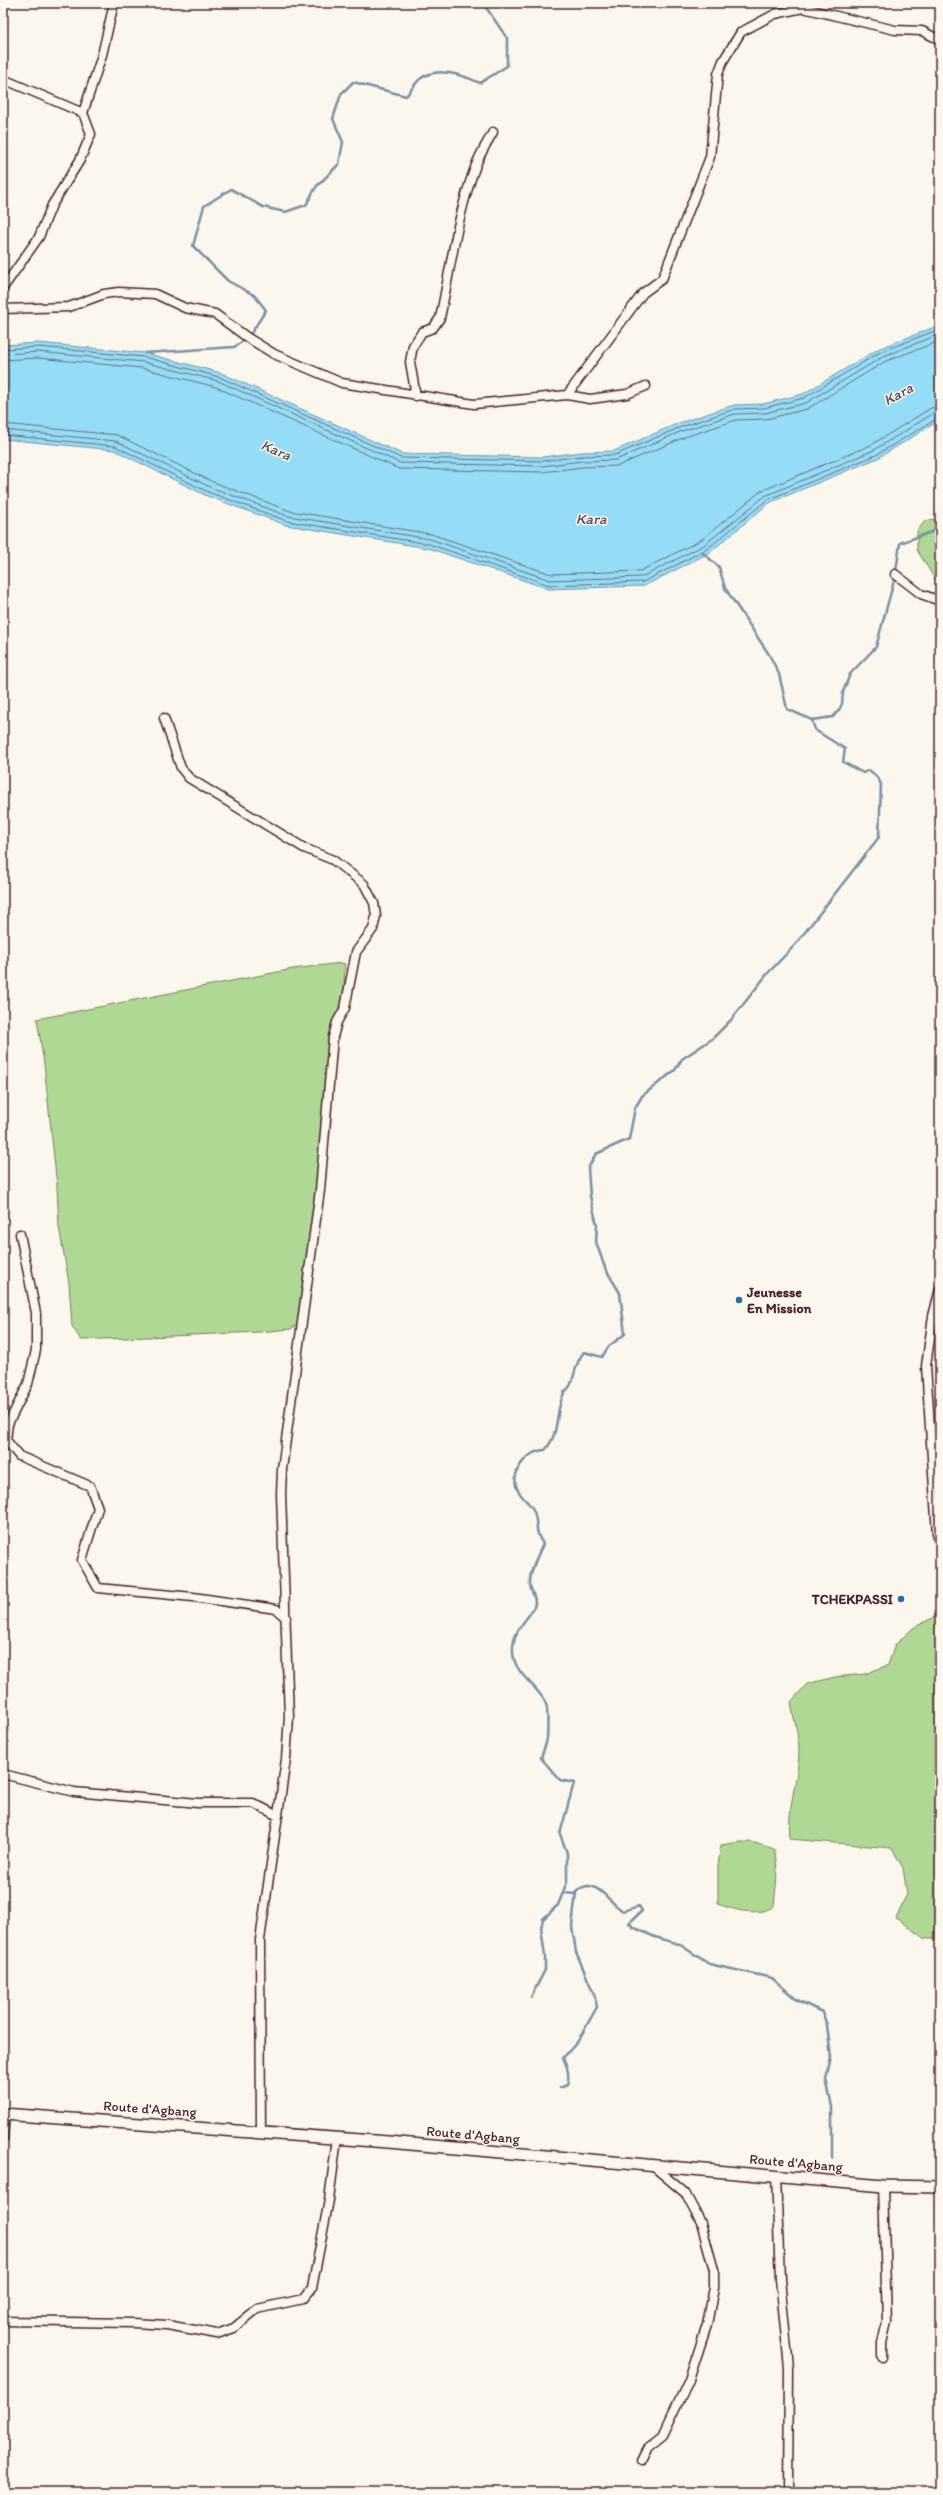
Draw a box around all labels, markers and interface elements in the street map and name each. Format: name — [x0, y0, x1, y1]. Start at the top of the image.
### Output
water label: Kara — [880, 378, 916, 409]
water label: Kara — [258, 436, 294, 465]
water label: Kara — [576, 510, 607, 528]
place label: Jeunesse En Mission — [746, 1284, 812, 1317]
marker: Jeunesse En Mission — [734, 1295, 744, 1305]
place label: TCHEKPASSI — [811, 1591, 893, 1608]
marker: TCHEKPASSI — [896, 1594, 906, 1604]
street label: Route d'Agbang — [103, 2097, 198, 2121]
street label: Route d'Agbang — [426, 2122, 521, 2148]
street label: Route d'Agbang — [749, 2150, 844, 2176]

